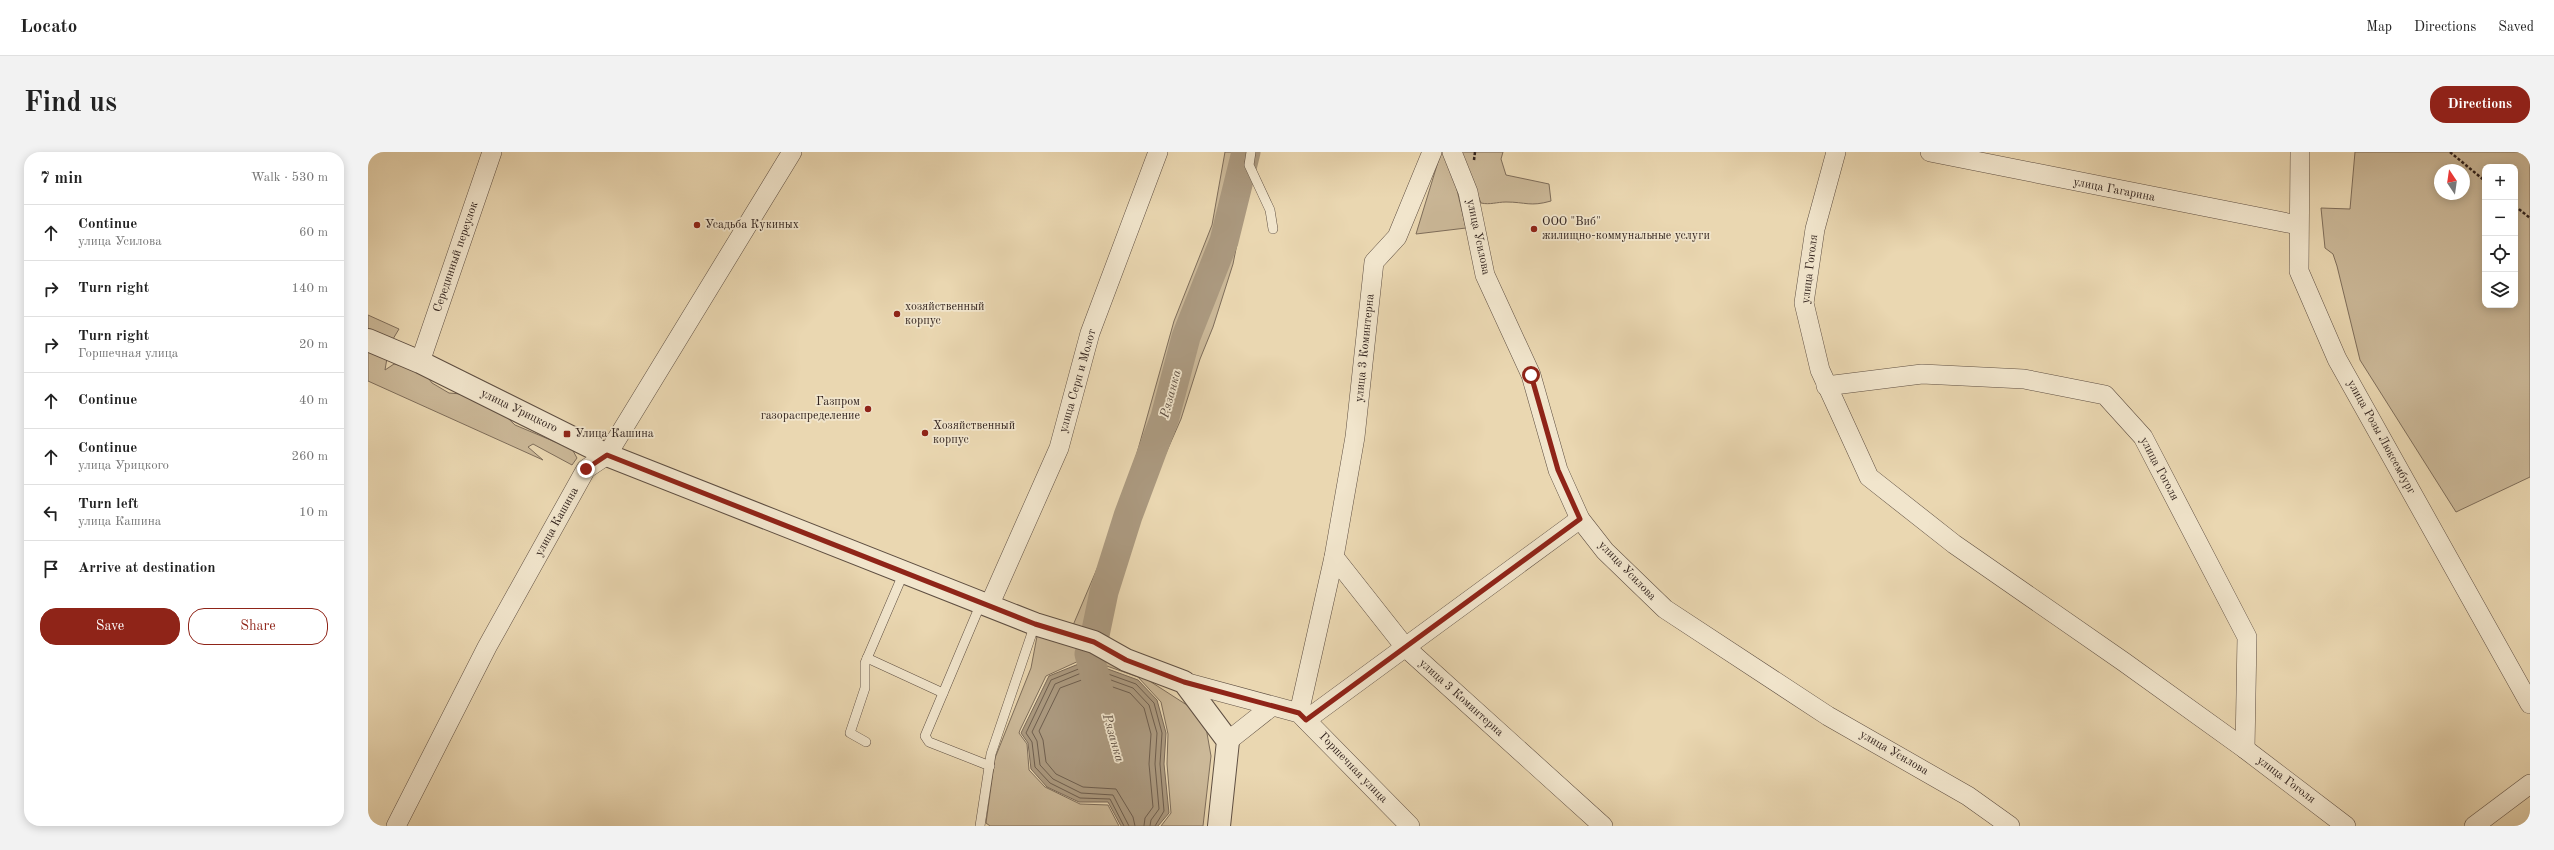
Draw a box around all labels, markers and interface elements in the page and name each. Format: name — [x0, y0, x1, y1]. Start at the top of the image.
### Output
text: Locato — [20, 18, 77, 37]
text: Map — [2366, 20, 2392, 34]
text: Directions — [2414, 20, 2476, 34]
text: Saved — [2498, 20, 2534, 34]
button: Directions — [2430, 86, 2530, 123]
text: Find us — [24, 90, 117, 118]
north arrow — [2434, 164, 2470, 200]
map controls — [2482, 164, 2518, 308]
button: + — [2482, 164, 2518, 200]
text: 7 min — [40, 170, 83, 187]
text: Walk · 530 m — [251, 171, 328, 184]
street label: улица Гагарина — [2072, 176, 2156, 204]
street label: улица Усилова — [1464, 198, 1492, 276]
street label: Серединный переулок — [431, 200, 481, 314]
button: − — [2482, 200, 2518, 236]
place label: ООО "Виб" жилищно-коммунальные услуги — [1542, 216, 1710, 242]
text: Continue — [78, 217, 137, 232]
place label: Усадьба Кукиных — [705, 219, 799, 231]
marker: Усадьба Кукиных — [692, 220, 702, 230]
icon: ahead — [40, 222, 62, 244]
marker: ООО "Виб" жилищно-коммунальные услуги — [1529, 224, 1539, 234]
text: 60 m — [299, 226, 328, 239]
street label: улица Гоголя — [1800, 234, 1820, 304]
text: улица Усилова — [78, 235, 162, 248]
button: locate — [2482, 236, 2518, 272]
button: layers — [2482, 272, 2518, 308]
icon: right — [40, 278, 62, 300]
text: Turn right — [78, 281, 149, 296]
text: 140 m — [291, 282, 328, 295]
street label: улица 3 Коминтерна — [1353, 293, 1377, 403]
place label: хозяйственный корпус — [905, 301, 985, 327]
marker: хозяйственный корпус — [892, 309, 902, 319]
street label: улица Серп и Молот — [1057, 327, 1099, 434]
text: Turn right — [78, 329, 149, 344]
icon: right — [40, 334, 62, 356]
text: 20 m — [299, 338, 328, 351]
text: Горшечная улица — [78, 347, 178, 360]
route start — [1522, 366, 1540, 384]
water label: Рязанка — [1158, 368, 1184, 420]
street label: улица Розы Люксембург — [2345, 378, 2417, 496]
street label: улица Урицкого — [479, 387, 559, 435]
icon: ahead — [40, 390, 62, 412]
text: Continue — [78, 393, 137, 408]
text: 40 m — [299, 394, 328, 407]
place label: Газпром газораспределение — [761, 396, 860, 422]
marker: Газпром газораспределение — [863, 404, 873, 414]
place label: Хозяйственный корпус — [933, 420, 1015, 446]
place label: Улица Кашина — [575, 428, 654, 440]
marker: Хозяйственный корпус — [920, 428, 930, 438]
marker: Улица Кашина — [562, 429, 572, 439]
street label: улица Гоголя — [2137, 435, 2181, 503]
text: Continue — [78, 441, 137, 456]
icon: ahead — [40, 446, 62, 468]
text: 260 m — [291, 450, 328, 463]
text: улица Урицкого — [78, 459, 169, 472]
route end — [577, 460, 595, 478]
street label: улица Кашина — [533, 485, 581, 559]
text: Turn left — [78, 497, 138, 512]
icon: left — [40, 502, 62, 524]
text: 10 m — [299, 506, 328, 519]
text: улица Кашина — [78, 515, 161, 528]
street label: улица Усилова — [1596, 539, 1658, 603]
icon: arrive — [40, 558, 62, 580]
text: Arrive at destination — [78, 561, 216, 576]
button: Save — [40, 608, 180, 645]
button: Share — [188, 608, 328, 645]
street label: улица 3 Коминтерна — [1417, 657, 1506, 739]
water label: Рязанка — [1100, 712, 1126, 764]
street label: улица Усилова — [1858, 729, 1930, 778]
street label: Горшечная улица — [1317, 731, 1390, 806]
street label: улица Гоголя — [2255, 754, 2317, 806]

